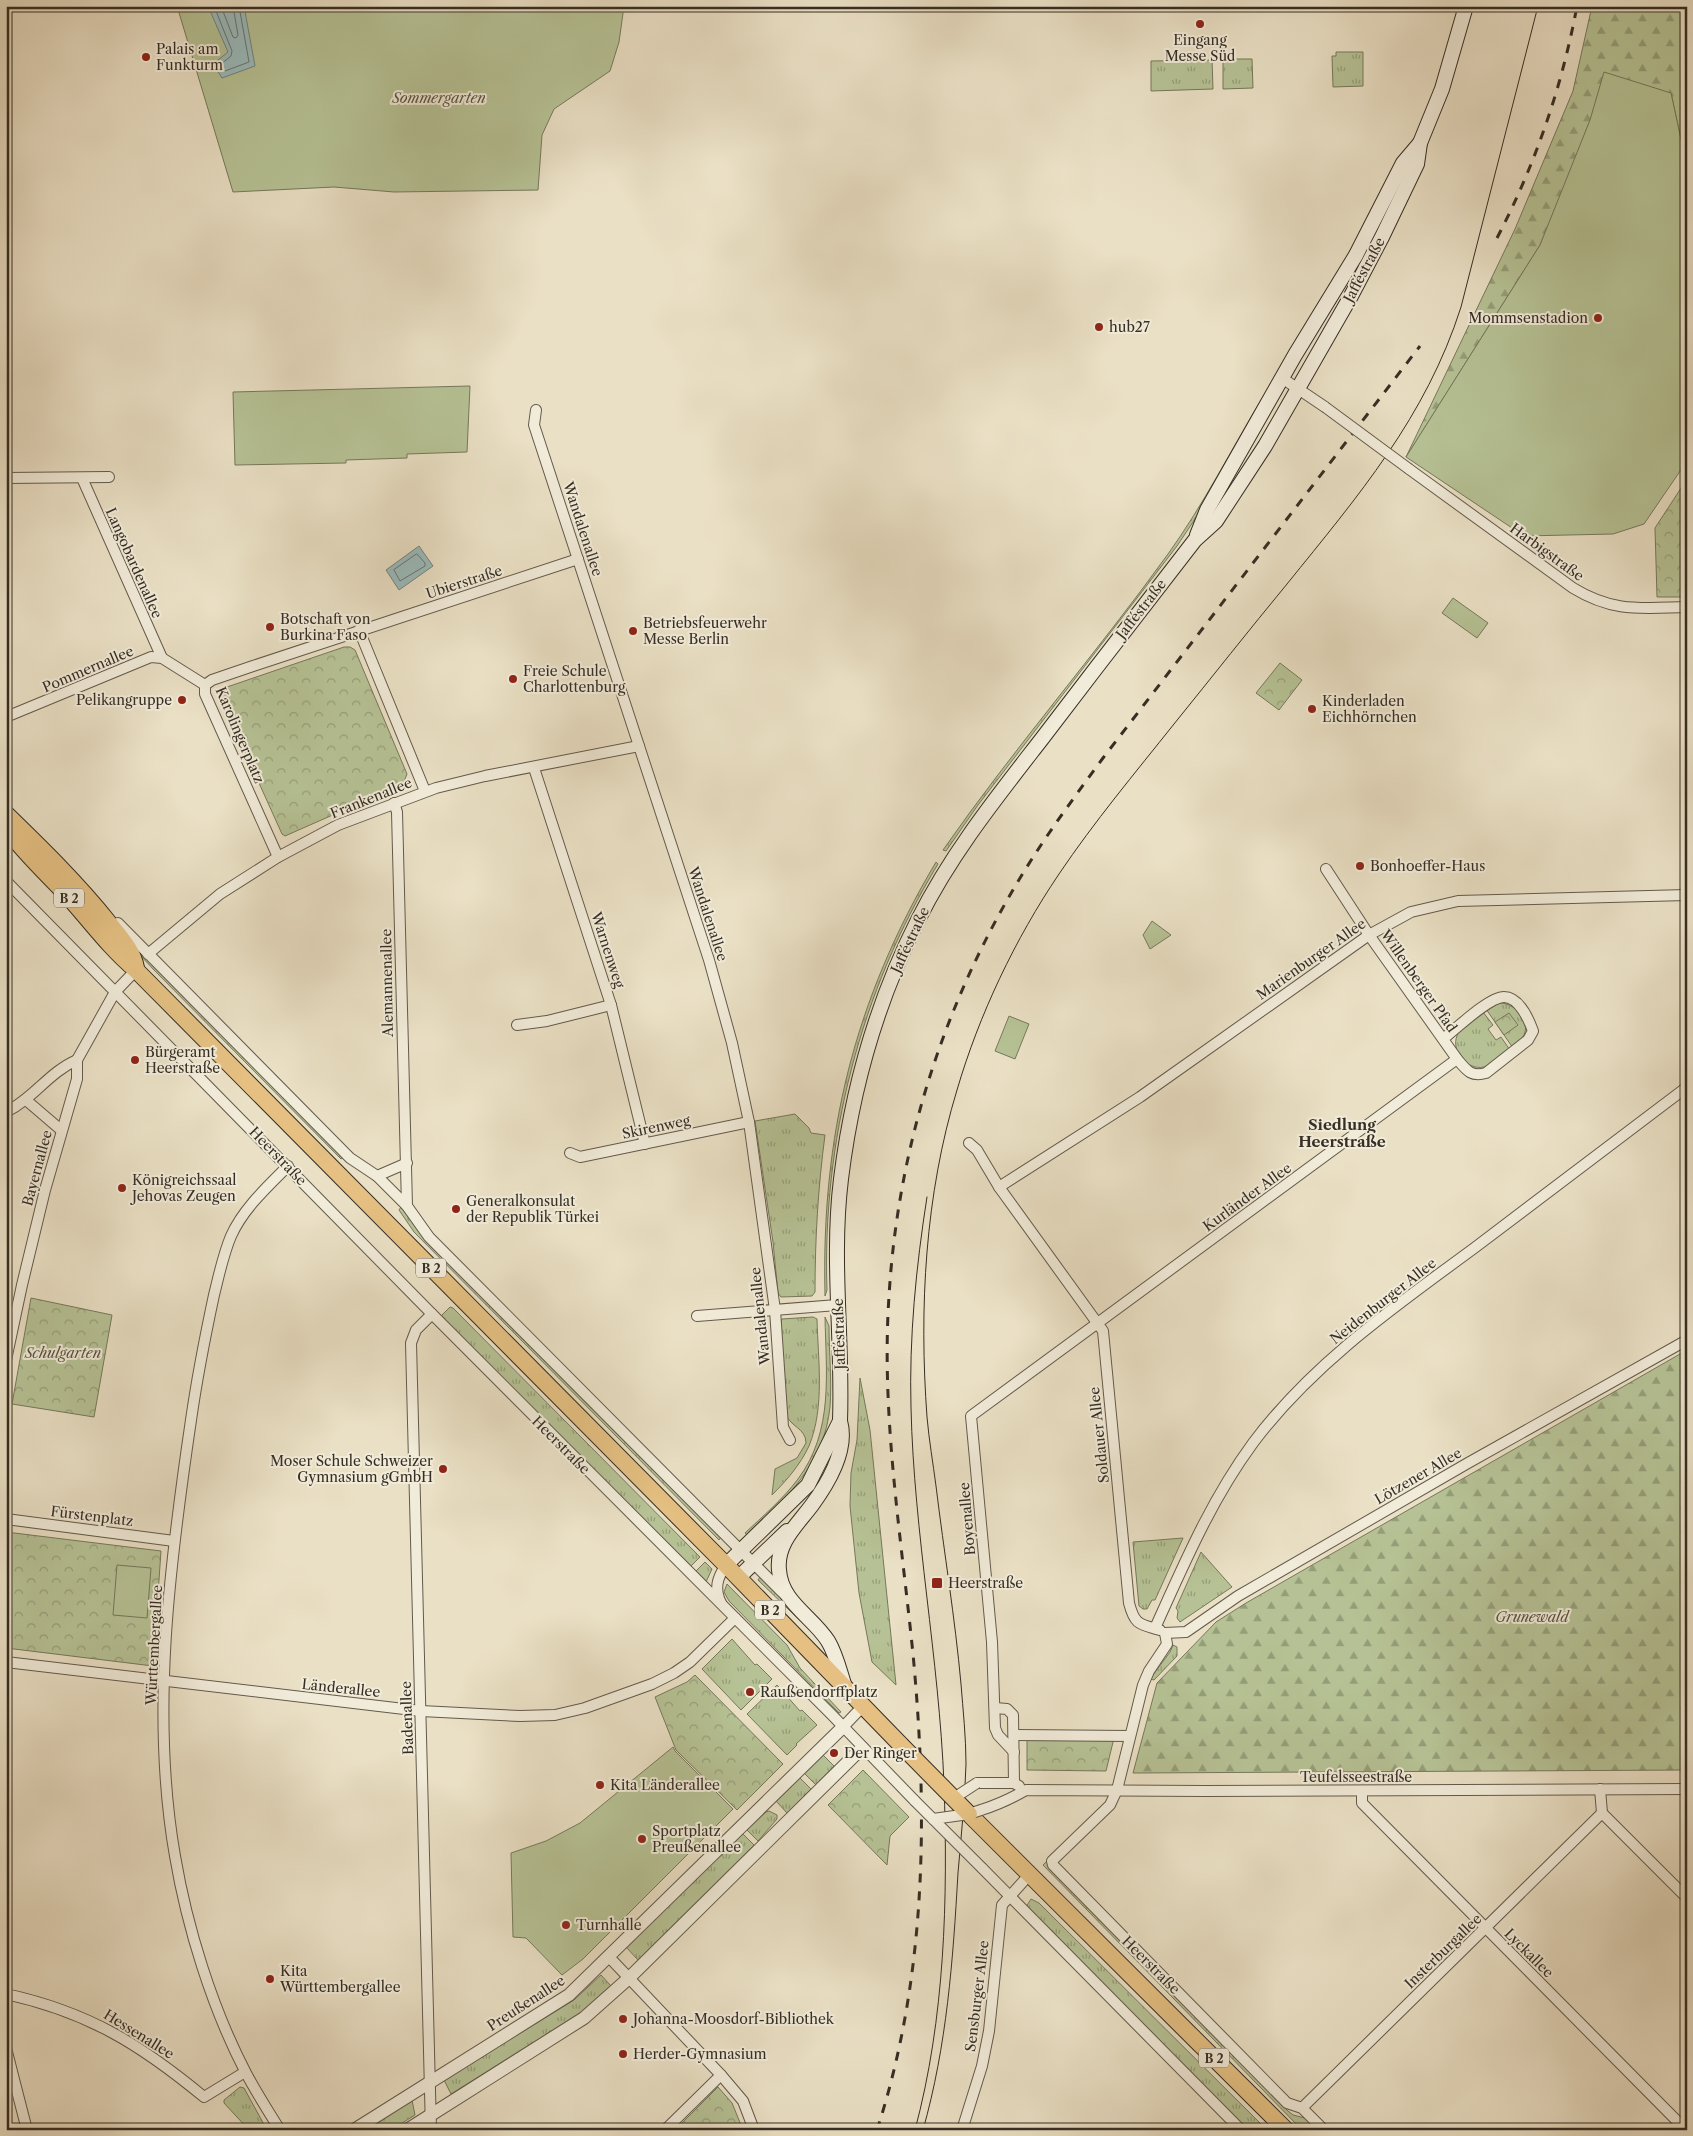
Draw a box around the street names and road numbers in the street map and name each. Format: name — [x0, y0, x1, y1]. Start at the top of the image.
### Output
street label: Jafféstraße — [1338, 234, 1389, 307]
street label: Wandalenallee — [559, 479, 607, 579]
street label: Langobardenallee — [102, 505, 167, 621]
street label: Harbigstraße — [1507, 519, 1588, 585]
street label: Ubierstraße — [424, 561, 505, 603]
street label: Jafféstraße — [1111, 575, 1170, 644]
street label: Pommernallee — [40, 642, 136, 696]
street label: Karolingerplatz — [212, 684, 268, 786]
street label: Frankenallee — [327, 773, 415, 823]
street label: Wandalenallee — [684, 864, 732, 964]
road number: B 2 — [54, 888, 84, 908]
street label: Jafféstraße — [886, 904, 933, 978]
street label: Warnenweg — [587, 909, 629, 991]
street label: Marienburger Allee — [1253, 914, 1369, 1003]
street label: Willenberger Pfad — [1376, 925, 1461, 1036]
street label: Alemannenallee — [377, 929, 397, 1038]
street label: Skirenweg — [620, 1111, 692, 1143]
street label: Heerstraße — [245, 1123, 311, 1189]
street label: Bayernallee — [18, 1128, 56, 1208]
street label: Kurländer Allee — [1199, 1159, 1295, 1235]
street label: Neidenburger Allee — [1326, 1254, 1440, 1348]
road number: B 2 — [416, 1258, 446, 1278]
street label: Wandalenallee — [746, 1266, 774, 1367]
street label: Jafféstraße — [829, 1298, 849, 1372]
street label: Soldauer Allee — [1085, 1386, 1113, 1484]
street label: Heerstraße — [528, 1412, 594, 1478]
street label: Lötzener Allee — [1371, 1444, 1465, 1508]
street label: Boyenallee — [955, 1482, 979, 1556]
street label: Fürstenplatz — [50, 1502, 134, 1530]
street label: Württembergallee — [142, 1584, 166, 1707]
road number: B 2 — [755, 1600, 785, 1620]
street label: Länderallee — [301, 1675, 381, 1701]
street label: Badenallee — [397, 1681, 417, 1755]
street label: Teufelsseestraße — [1300, 1768, 1412, 1786]
street label: Insterburgallee — [1401, 1910, 1485, 1992]
street label: Lyckallee — [1501, 1925, 1558, 1982]
street label: Heerstraße — [1118, 1932, 1184, 1998]
street label: Sensburger Allee — [961, 1939, 993, 2053]
street label: Preußenallee — [484, 1971, 568, 2035]
street label: Hessenallee — [100, 2005, 178, 2063]
road number: B 2 — [1199, 2048, 1229, 2068]

